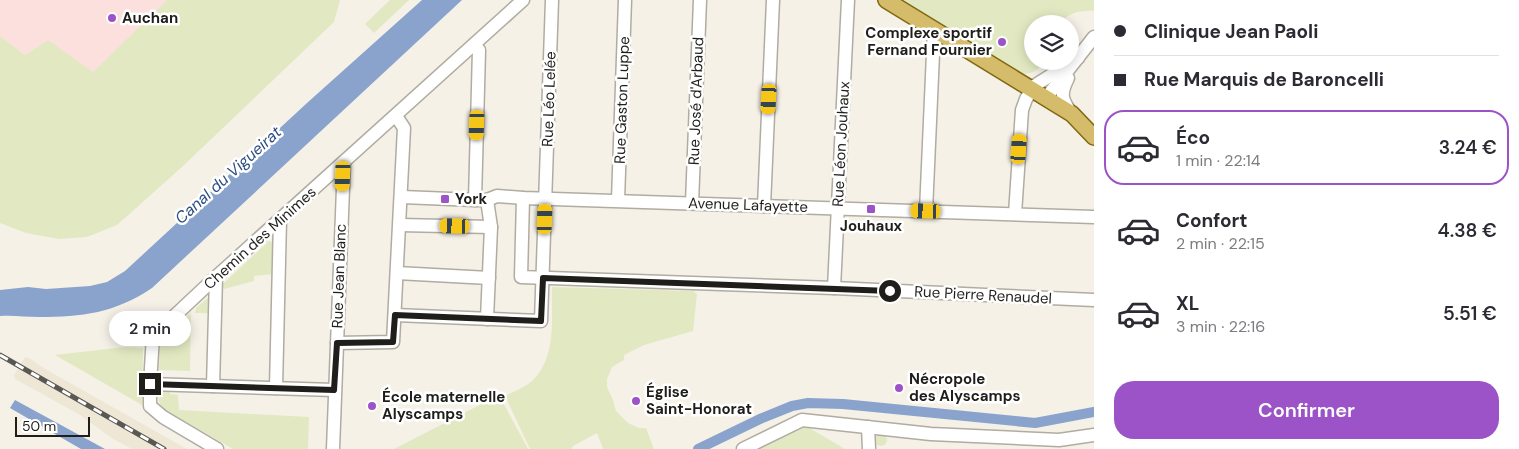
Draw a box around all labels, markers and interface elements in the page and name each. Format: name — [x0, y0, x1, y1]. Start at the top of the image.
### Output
place label: Auchan — [122, 8, 178, 28]
marker: Auchan — [106, 12, 118, 24]
map controls — [1024, 15, 1079, 70]
button: layers — [1024, 15, 1079, 70]
text: Clinique Jean Paoli — [1144, 19, 1318, 44]
place label: Complexe sportif Fernand Fournier — [865, 23, 992, 60]
street label: Rue Gaston Luppe — [610, 36, 634, 164]
street label: Rue José d'Arbaud — [684, 36, 708, 166]
marker: Complexe sportif Fernand Fournier — [996, 36, 1008, 48]
street label: Rue Léo Lelée — [537, 51, 561, 147]
text: Rue Marquis de Baroncelli — [1144, 67, 1384, 92]
street label: Rue Léon Jouhaux — [828, 80, 854, 207]
car — [760, 84, 777, 114]
car — [468, 110, 485, 140]
water label: Canal du Vigueirat — [170, 121, 286, 229]
icon: car — [1116, 125, 1161, 170]
text: Éco — [1176, 125, 1210, 150]
car — [1010, 134, 1027, 164]
text: 3.24 € — [1439, 135, 1497, 160]
text: 1 min · 22:14 — [1176, 150, 1261, 171]
car — [334, 161, 351, 191]
street label: Chemin des Minimes — [200, 182, 320, 294]
place label: York — [455, 189, 487, 209]
marker: York — [439, 193, 451, 205]
street label: Avenue Lafayette — [688, 193, 808, 217]
marker: Jouhaux — [865, 203, 877, 215]
car — [910, 203, 941, 219]
car — [536, 204, 553, 234]
icon: car — [1116, 208, 1161, 253]
text: Confort — [1176, 208, 1248, 233]
place label: Jouhaux — [840, 216, 903, 236]
car — [439, 218, 470, 234]
text: 4.38 € — [1438, 218, 1497, 243]
street label: Rue Jean Blanc — [327, 223, 351, 329]
text: 2 min · 22:15 — [1176, 233, 1265, 254]
route start — [879, 280, 901, 302]
street label: Rue Pierre Renaudel — [914, 281, 1052, 309]
icon: car — [1116, 291, 1161, 336]
text: XL — [1176, 291, 1199, 316]
text: 5.51 € — [1443, 301, 1497, 326]
callout: 2 min — [109, 312, 191, 346]
text: 3 min · 22:16 — [1176, 316, 1265, 337]
text: 2 min — [129, 318, 171, 339]
place label: Nécropole des Alyscamps — [909, 369, 1021, 406]
route end — [139, 373, 161, 395]
button: Confirmer — [1114, 381, 1499, 439]
place label: Église Saint-Honorat — [646, 382, 752, 419]
marker: Nécropole des Alyscamps — [893, 382, 905, 394]
place label: École maternelle Alyscamps — [382, 387, 505, 424]
marker: Église Saint-Honorat — [630, 395, 642, 407]
marker: École maternelle Alyscamps — [366, 400, 378, 412]
scale bar — [15, 414, 90, 437]
text: 50 m — [22, 417, 56, 435]

